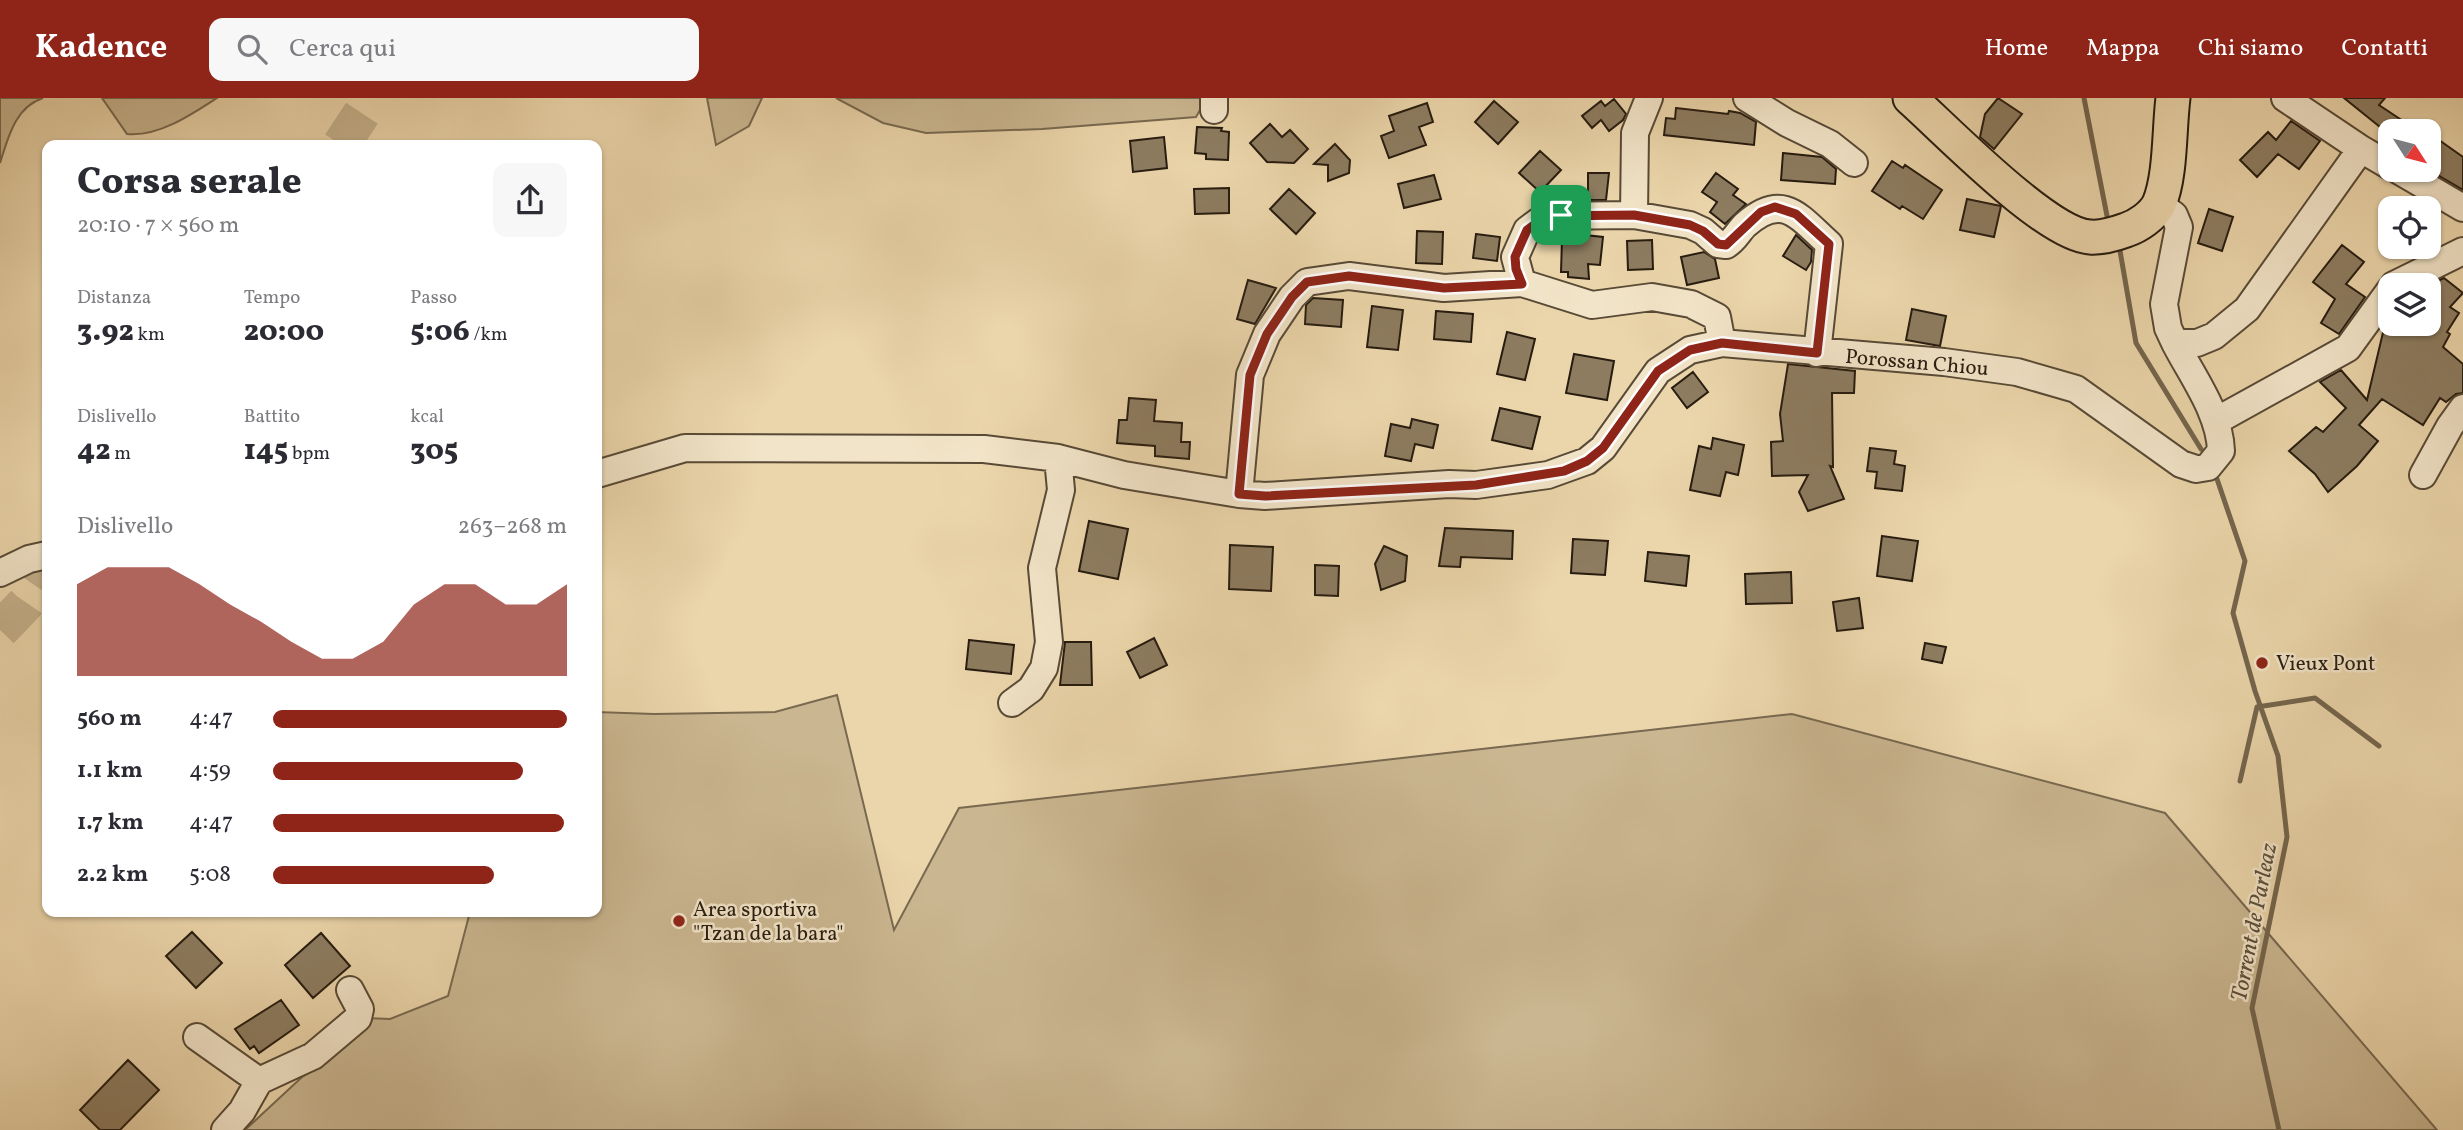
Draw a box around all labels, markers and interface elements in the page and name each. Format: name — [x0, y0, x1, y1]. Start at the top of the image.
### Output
search box — [209, 18, 699, 81]
text: Kadence — [35, 26, 167, 72]
icon: search — [233, 30, 271, 68]
text: Cerca qui — [289, 31, 396, 67]
text: Home — [1985, 32, 2048, 66]
text: Mappa — [2086, 32, 2160, 66]
text: Chi siamo — [2198, 32, 2303, 66]
text: Contatti — [2341, 32, 2428, 66]
north arrow — [2378, 119, 2441, 182]
map controls — [2378, 119, 2441, 336]
text: Corsa serale — [77, 157, 302, 210]
button: share — [493, 163, 567, 237]
pin — [1531, 185, 1591, 245]
icon: arrive — [1542, 196, 1580, 234]
button: locate — [2378, 196, 2441, 259]
text: 20:10 · 7 × 560 m — [77, 210, 239, 242]
button: layers — [2378, 273, 2441, 336]
text: Distanza — [77, 285, 151, 311]
text: Tempo — [244, 285, 300, 311]
text: Passo — [410, 285, 457, 311]
text: 3.92 — [77, 311, 134, 353]
text: 20:00 — [244, 311, 324, 353]
text: 5:06 — [410, 311, 470, 353]
text: km — [134, 322, 165, 348]
text: /km — [470, 322, 508, 348]
street label: Porossan Chiou — [1844, 343, 1990, 384]
text: Dislivello — [77, 404, 156, 430]
text: Battito — [244, 404, 300, 430]
text: kcal — [410, 404, 444, 430]
text: 42 — [77, 430, 111, 472]
text: 145 — [244, 430, 288, 472]
text: 305 — [410, 430, 458, 472]
text: m — [111, 441, 131, 467]
text: bpm — [288, 441, 330, 467]
text: Dislivello — [77, 511, 173, 543]
text: 263–268 m — [458, 511, 567, 543]
place label: Vieux Pont — [2276, 650, 2375, 679]
marker: Vieux Pont — [2254, 655, 2270, 671]
text: 560 m — [77, 703, 142, 735]
text: 4:47 — [189, 703, 233, 735]
text: 1.1 km — [77, 755, 143, 787]
text: 4:59 — [189, 755, 231, 787]
text: 1.7 km — [77, 807, 144, 839]
text: 4:47 — [189, 807, 233, 839]
water label: Torrent de Parleaz — [2224, 841, 2286, 1004]
text: 2.2 km — [77, 859, 148, 891]
text: 5:08 — [189, 859, 231, 891]
place label: Area sportiva "Tzan de la bara" — [693, 896, 843, 949]
marker: Area sportiva "Tzan de la bara" — [671, 913, 687, 929]

